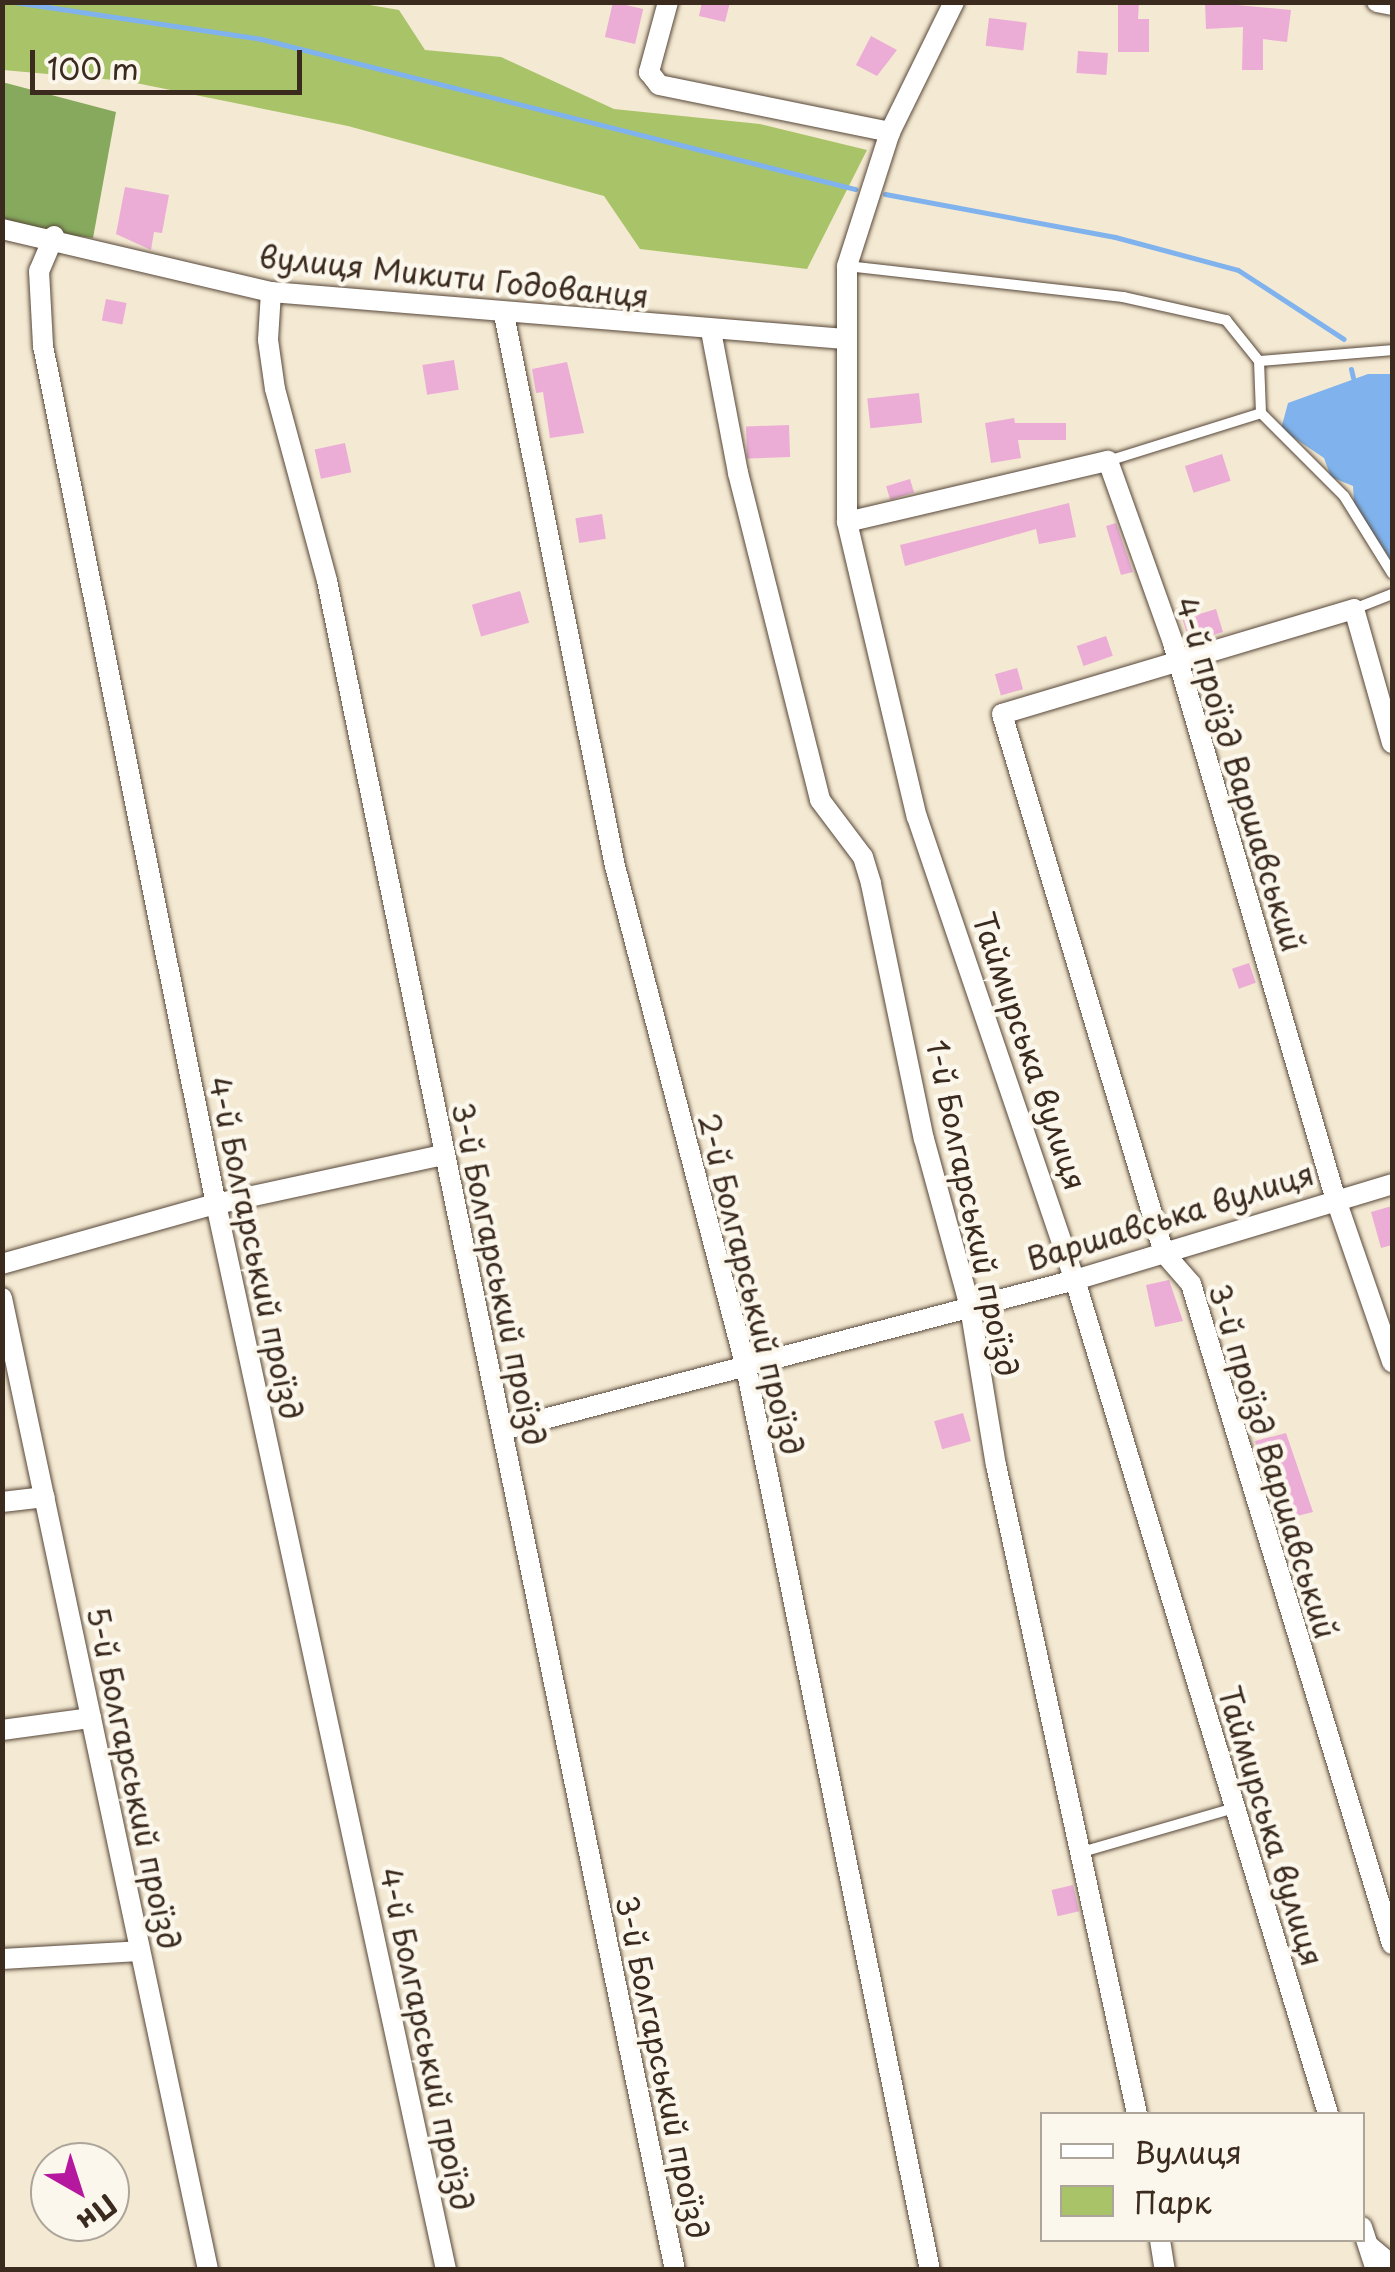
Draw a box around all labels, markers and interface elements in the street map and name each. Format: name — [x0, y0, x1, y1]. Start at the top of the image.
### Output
scale bar — [35, 30, 308, 92]
text: 100 m — [47, 45, 139, 90]
street label: вулиця Микити Годованця — [257, 238, 651, 314]
street label: 4-й проїзд Варшавський — [1169, 592, 1311, 956]
street label: Таймирська вулиця — [965, 907, 1095, 1195]
street label: 1-й Болгарський проїзд — [920, 1036, 1026, 1380]
street label: 4-й Болгарський проїзд — [202, 1073, 310, 1423]
street label: 3-й Болгарський проїзд — [445, 1099, 553, 1449]
street label: 2-й Болгарський проїзд — [691, 1109, 811, 1459]
street label: Варшавська вулиця — [1021, 1155, 1319, 1277]
street label: 3-й проїзд Варшавський — [1202, 1279, 1344, 1643]
street label: 5-й Болгарський проїзд — [80, 1603, 188, 1953]
street label: Таймирська вулиця — [1211, 1681, 1331, 1971]
street label: 4-й Болгарський проїзд — [373, 1864, 481, 2214]
street label: 3-й Болгарський проїзд — [609, 1892, 717, 2242]
legend — [1040, 2112, 1365, 2242]
text: Вулиця — [1134, 2129, 1242, 2174]
north arrow — [30, 2142, 130, 2242]
text: Парк — [1134, 2179, 1211, 2224]
text: Пн — [69, 2185, 127, 2244]

